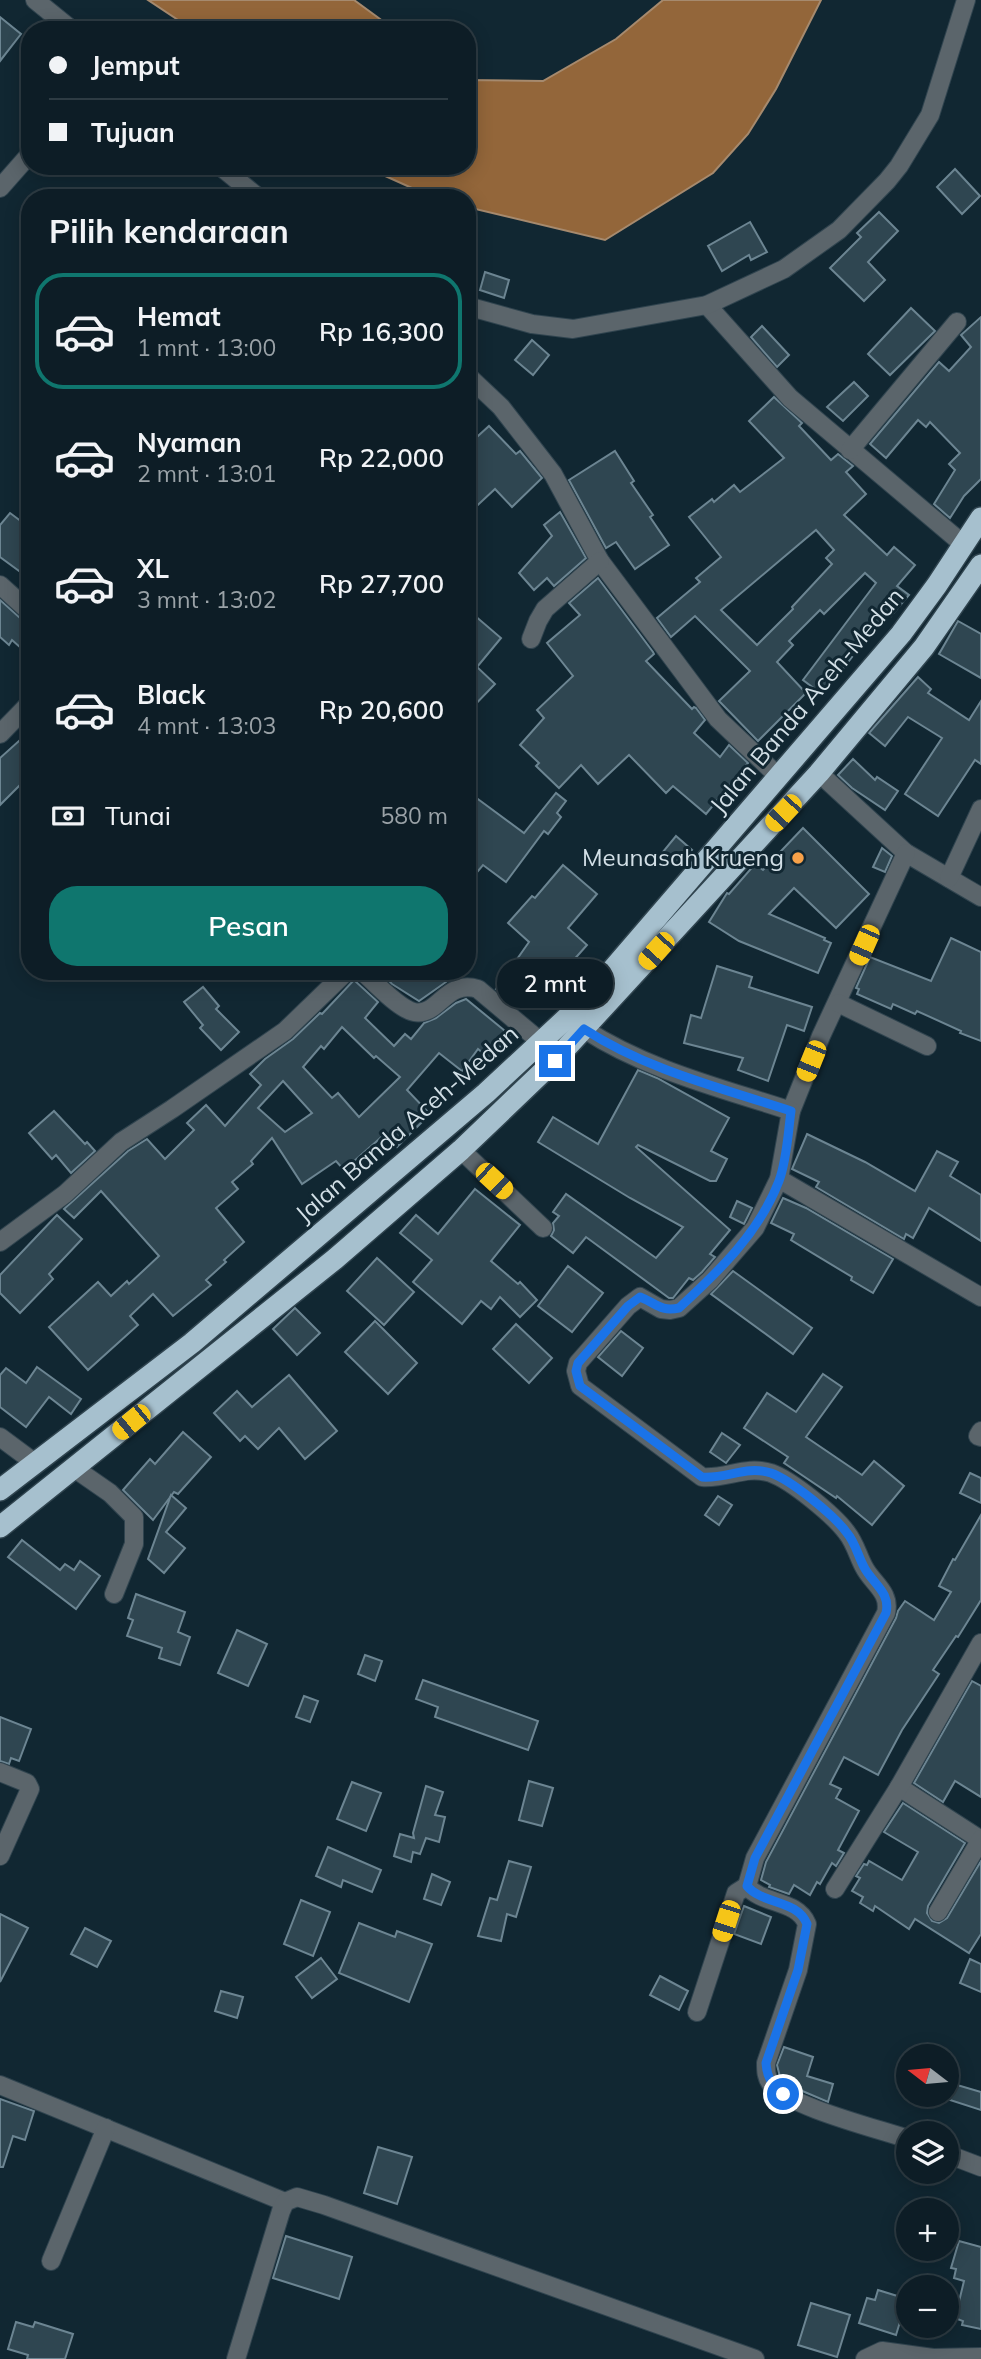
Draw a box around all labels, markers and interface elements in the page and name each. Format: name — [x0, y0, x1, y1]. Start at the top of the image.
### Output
text: Jemput — [91, 49, 180, 82]
text: Tujuan — [91, 116, 175, 149]
text: Pilih kendaraan — [49, 211, 289, 251]
icon: car — [53, 300, 116, 363]
text: Hemat — [137, 300, 221, 333]
text: Rp 16,300 — [319, 315, 444, 348]
text: 1 mnt · 13:00 — [137, 333, 276, 362]
icon: car — [53, 426, 116, 489]
text: Nyaman — [137, 426, 242, 459]
text: Rp 22,000 — [319, 441, 444, 474]
text: 2 mnt · 13:01 — [137, 459, 276, 488]
icon: car — [53, 552, 116, 615]
text: XL — [137, 552, 169, 585]
text: Rp 27,700 — [319, 567, 444, 600]
street label: Jalan Banda Aceh-Medan — [703, 581, 910, 819]
text: 3 mnt · 13:02 — [137, 585, 276, 614]
icon: car — [53, 678, 116, 741]
text: Black — [137, 678, 205, 711]
text: Rp 20,600 — [319, 693, 444, 726]
text: 4 mnt · 13:03 — [137, 711, 276, 740]
car — [761, 790, 806, 836]
icon: cash — [49, 797, 87, 835]
text: Tunai — [105, 799, 171, 832]
text: 580 m — [380, 801, 448, 830]
place label: Meunasah Krueng — [582, 842, 784, 872]
marker: Meunasah Krueng — [790, 850, 806, 866]
button: Pesan — [49, 886, 448, 966]
car — [846, 922, 883, 968]
car — [635, 928, 678, 974]
callout: 2 mnt — [497, 960, 613, 1009]
text: 2 mnt — [524, 969, 586, 998]
street label: Jalan Banda Aceh-Medan — [289, 1018, 524, 1228]
car — [794, 1038, 829, 1084]
route end — [539, 1045, 571, 1077]
car — [472, 1159, 517, 1203]
car — [109, 1401, 154, 1443]
car — [710, 1898, 743, 1944]
north arrow — [896, 2044, 959, 2107]
map controls — [896, 2044, 959, 2338]
route start — [767, 2078, 799, 2110]
button: layers — [896, 2121, 959, 2184]
button: + — [896, 2198, 959, 2261]
button: − — [896, 2275, 959, 2338]

